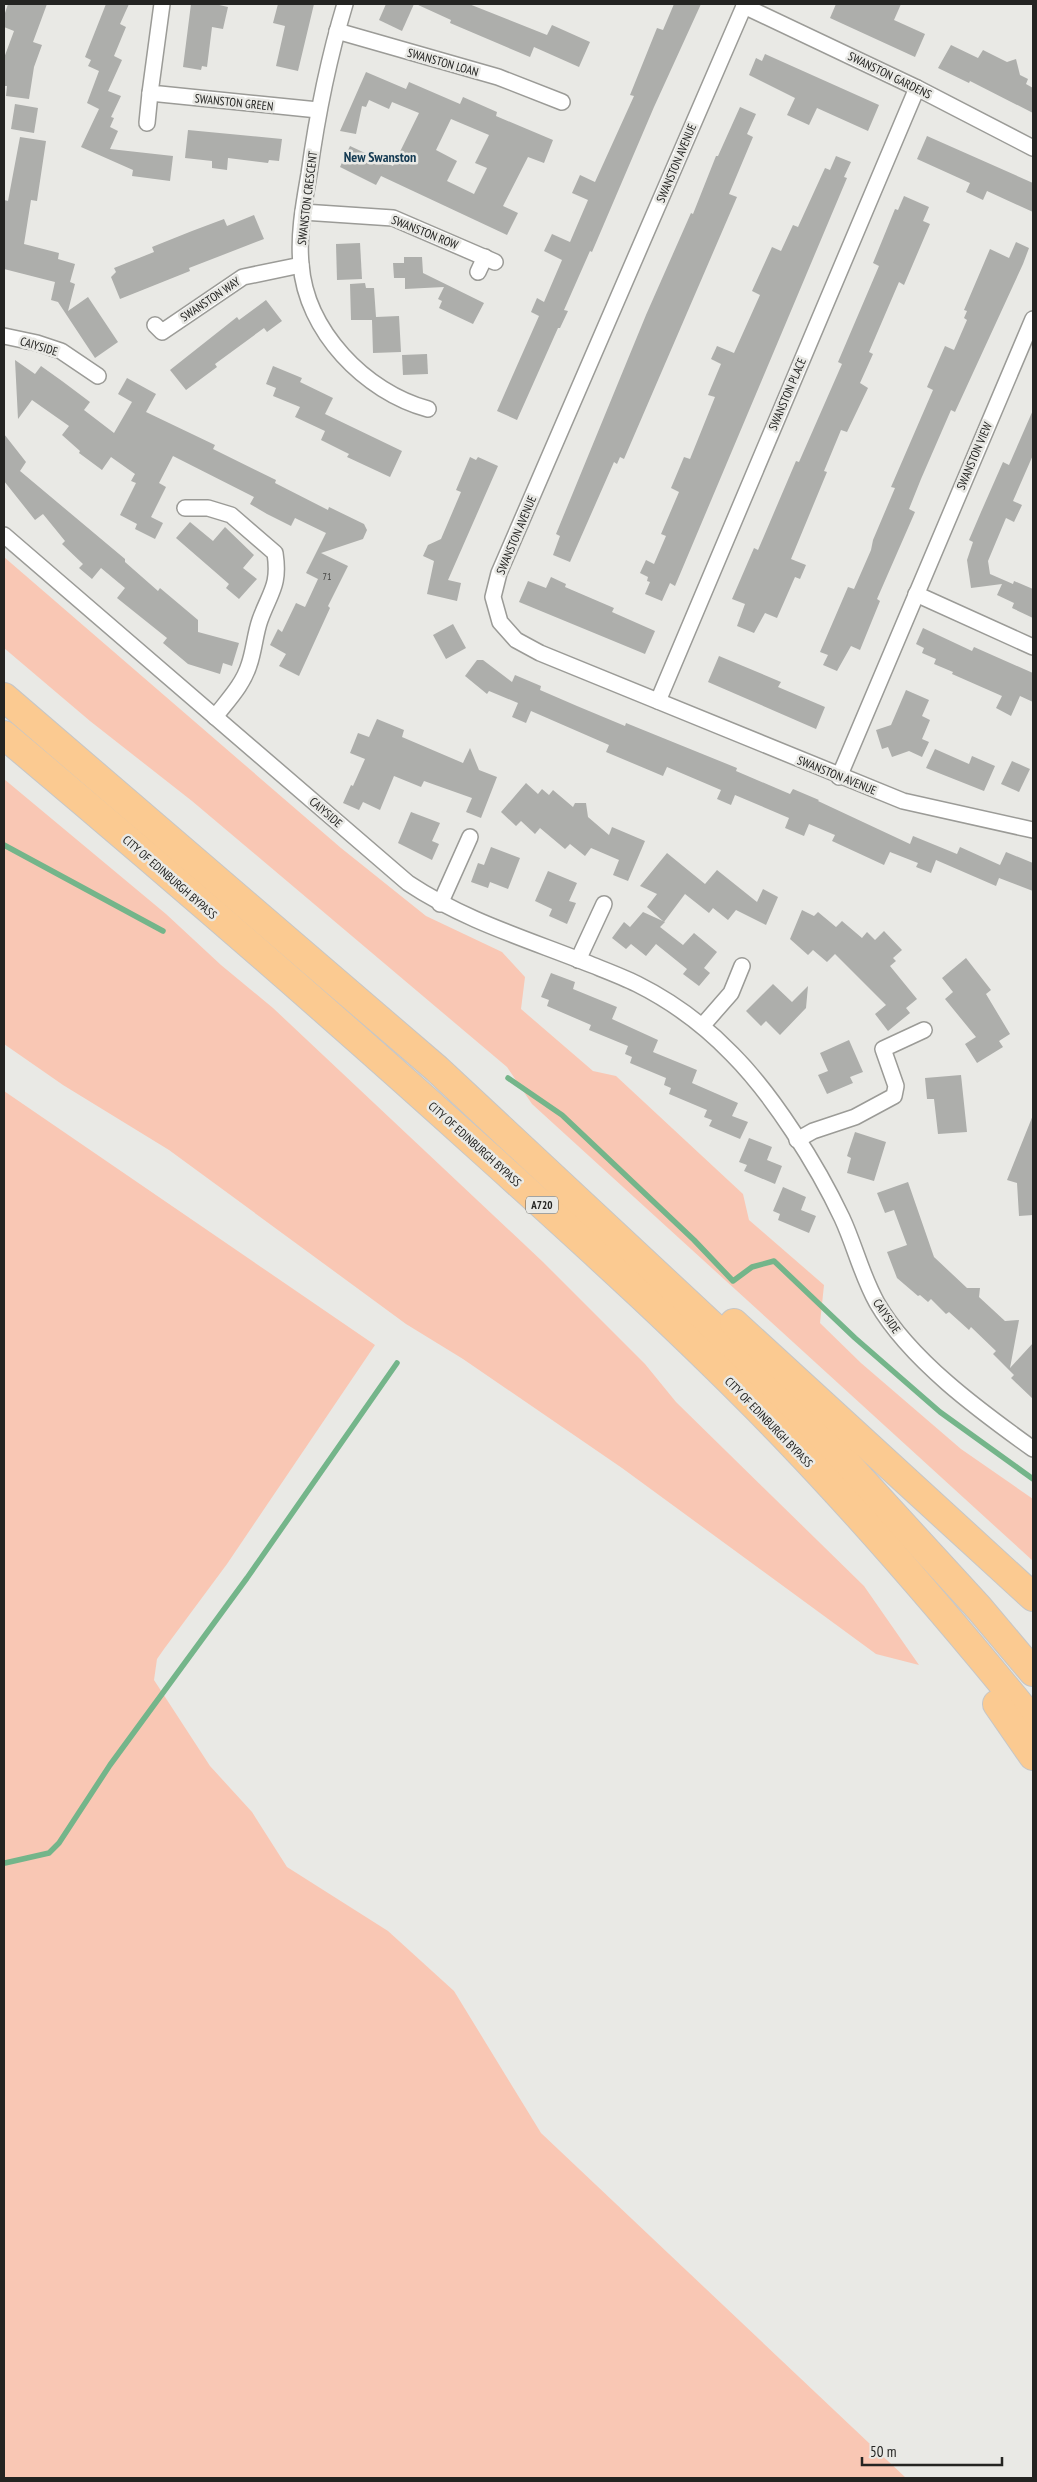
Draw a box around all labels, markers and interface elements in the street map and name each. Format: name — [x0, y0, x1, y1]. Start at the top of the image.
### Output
street label: SWANSTON LOAN — [406, 45, 480, 79]
street label: SWANSTON GARDENS — [846, 48, 934, 102]
street label: SWANSTON GREEN — [194, 90, 274, 114]
street label: SWANSTON AVENUE — [653, 121, 699, 205]
district label: New Swanston — [344, 148, 416, 166]
street label: SWANSTON CRESCENT — [294, 149, 320, 246]
street label: SWANSTON ROW — [389, 212, 461, 252]
street label: SWANSTON WAY — [177, 273, 243, 324]
street label: CAIYSIDE — [18, 333, 60, 359]
street label: SWANSTON PLACE — [765, 356, 809, 432]
street label: SWANSTON VIEW — [953, 420, 995, 492]
street label: SWANSTON AVENUE — [493, 493, 539, 577]
house number: 71 — [323, 570, 332, 583]
street label: SWANSTON AVENUE — [795, 752, 879, 798]
street label: CAIYSIDE — [307, 794, 345, 830]
street label: CITY OF EDINBURGH BYPASS — [120, 832, 220, 922]
street label: CITY OF EDINBURGH BYPASS — [425, 1098, 525, 1190]
road number: A720 — [526, 1196, 558, 1214]
street label: CAIYSIDE — [870, 1296, 904, 1336]
street label: CITY OF EDINBURGH BYPASS — [722, 1374, 816, 1470]
scale bar — [862, 2434, 1002, 2466]
text: 50 m — [870, 2442, 896, 2461]

